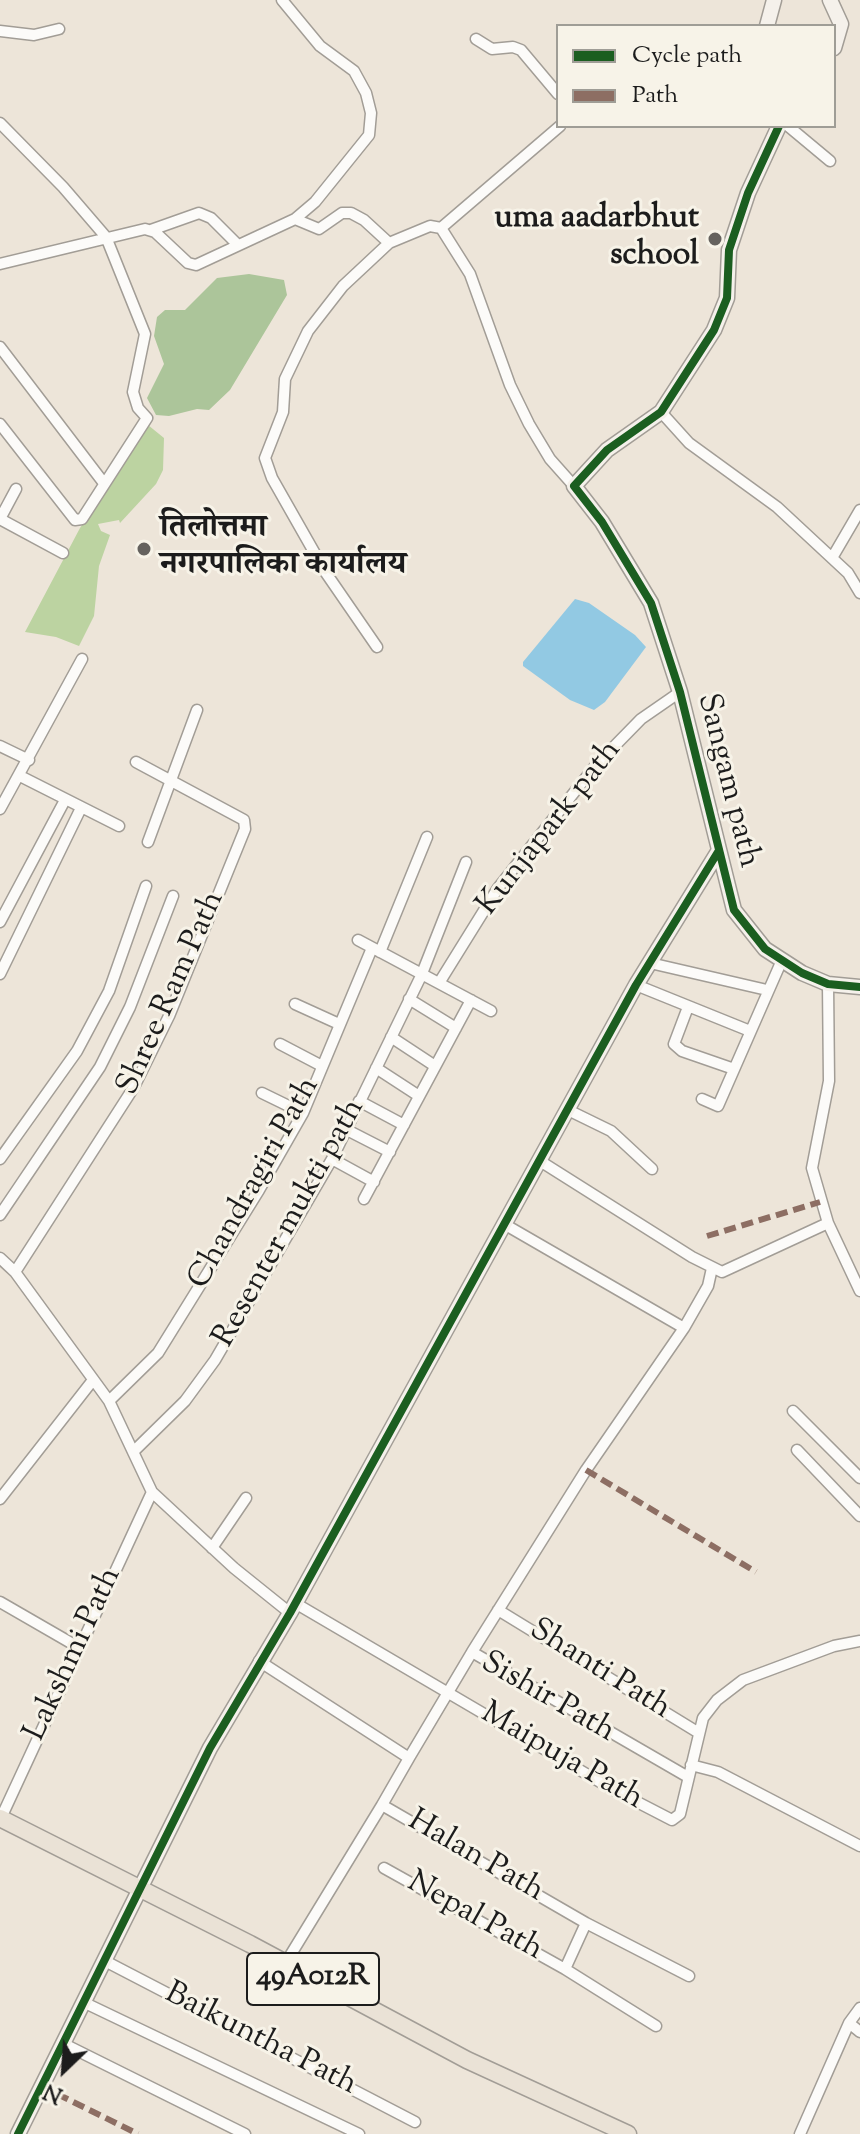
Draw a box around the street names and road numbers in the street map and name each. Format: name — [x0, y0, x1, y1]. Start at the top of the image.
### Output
street label: Sangam path — [686, 690, 766, 872]
street label: Kunjapark path — [471, 734, 631, 924]
street label: Shree Ram Path — [111, 886, 235, 1102]
street label: Chandragiri Path — [182, 1071, 330, 1297]
street label: Resenter mukti path — [207, 1093, 375, 1355]
street label: Lakshmi Path — [18, 1562, 132, 1748]
street label: Shanti Path — [521, 1612, 677, 1730]
street label: Sishir Path — [473, 1645, 621, 1753]
street label: Maipuja Path — [473, 1696, 649, 1820]
street label: Halan Path — [400, 1804, 550, 1912]
street label: Nepal Path — [399, 1865, 549, 1971]
road number: 49A012R — [247, 1953, 379, 2005]
street label: Baikuntha Path — [157, 1976, 363, 2106]

